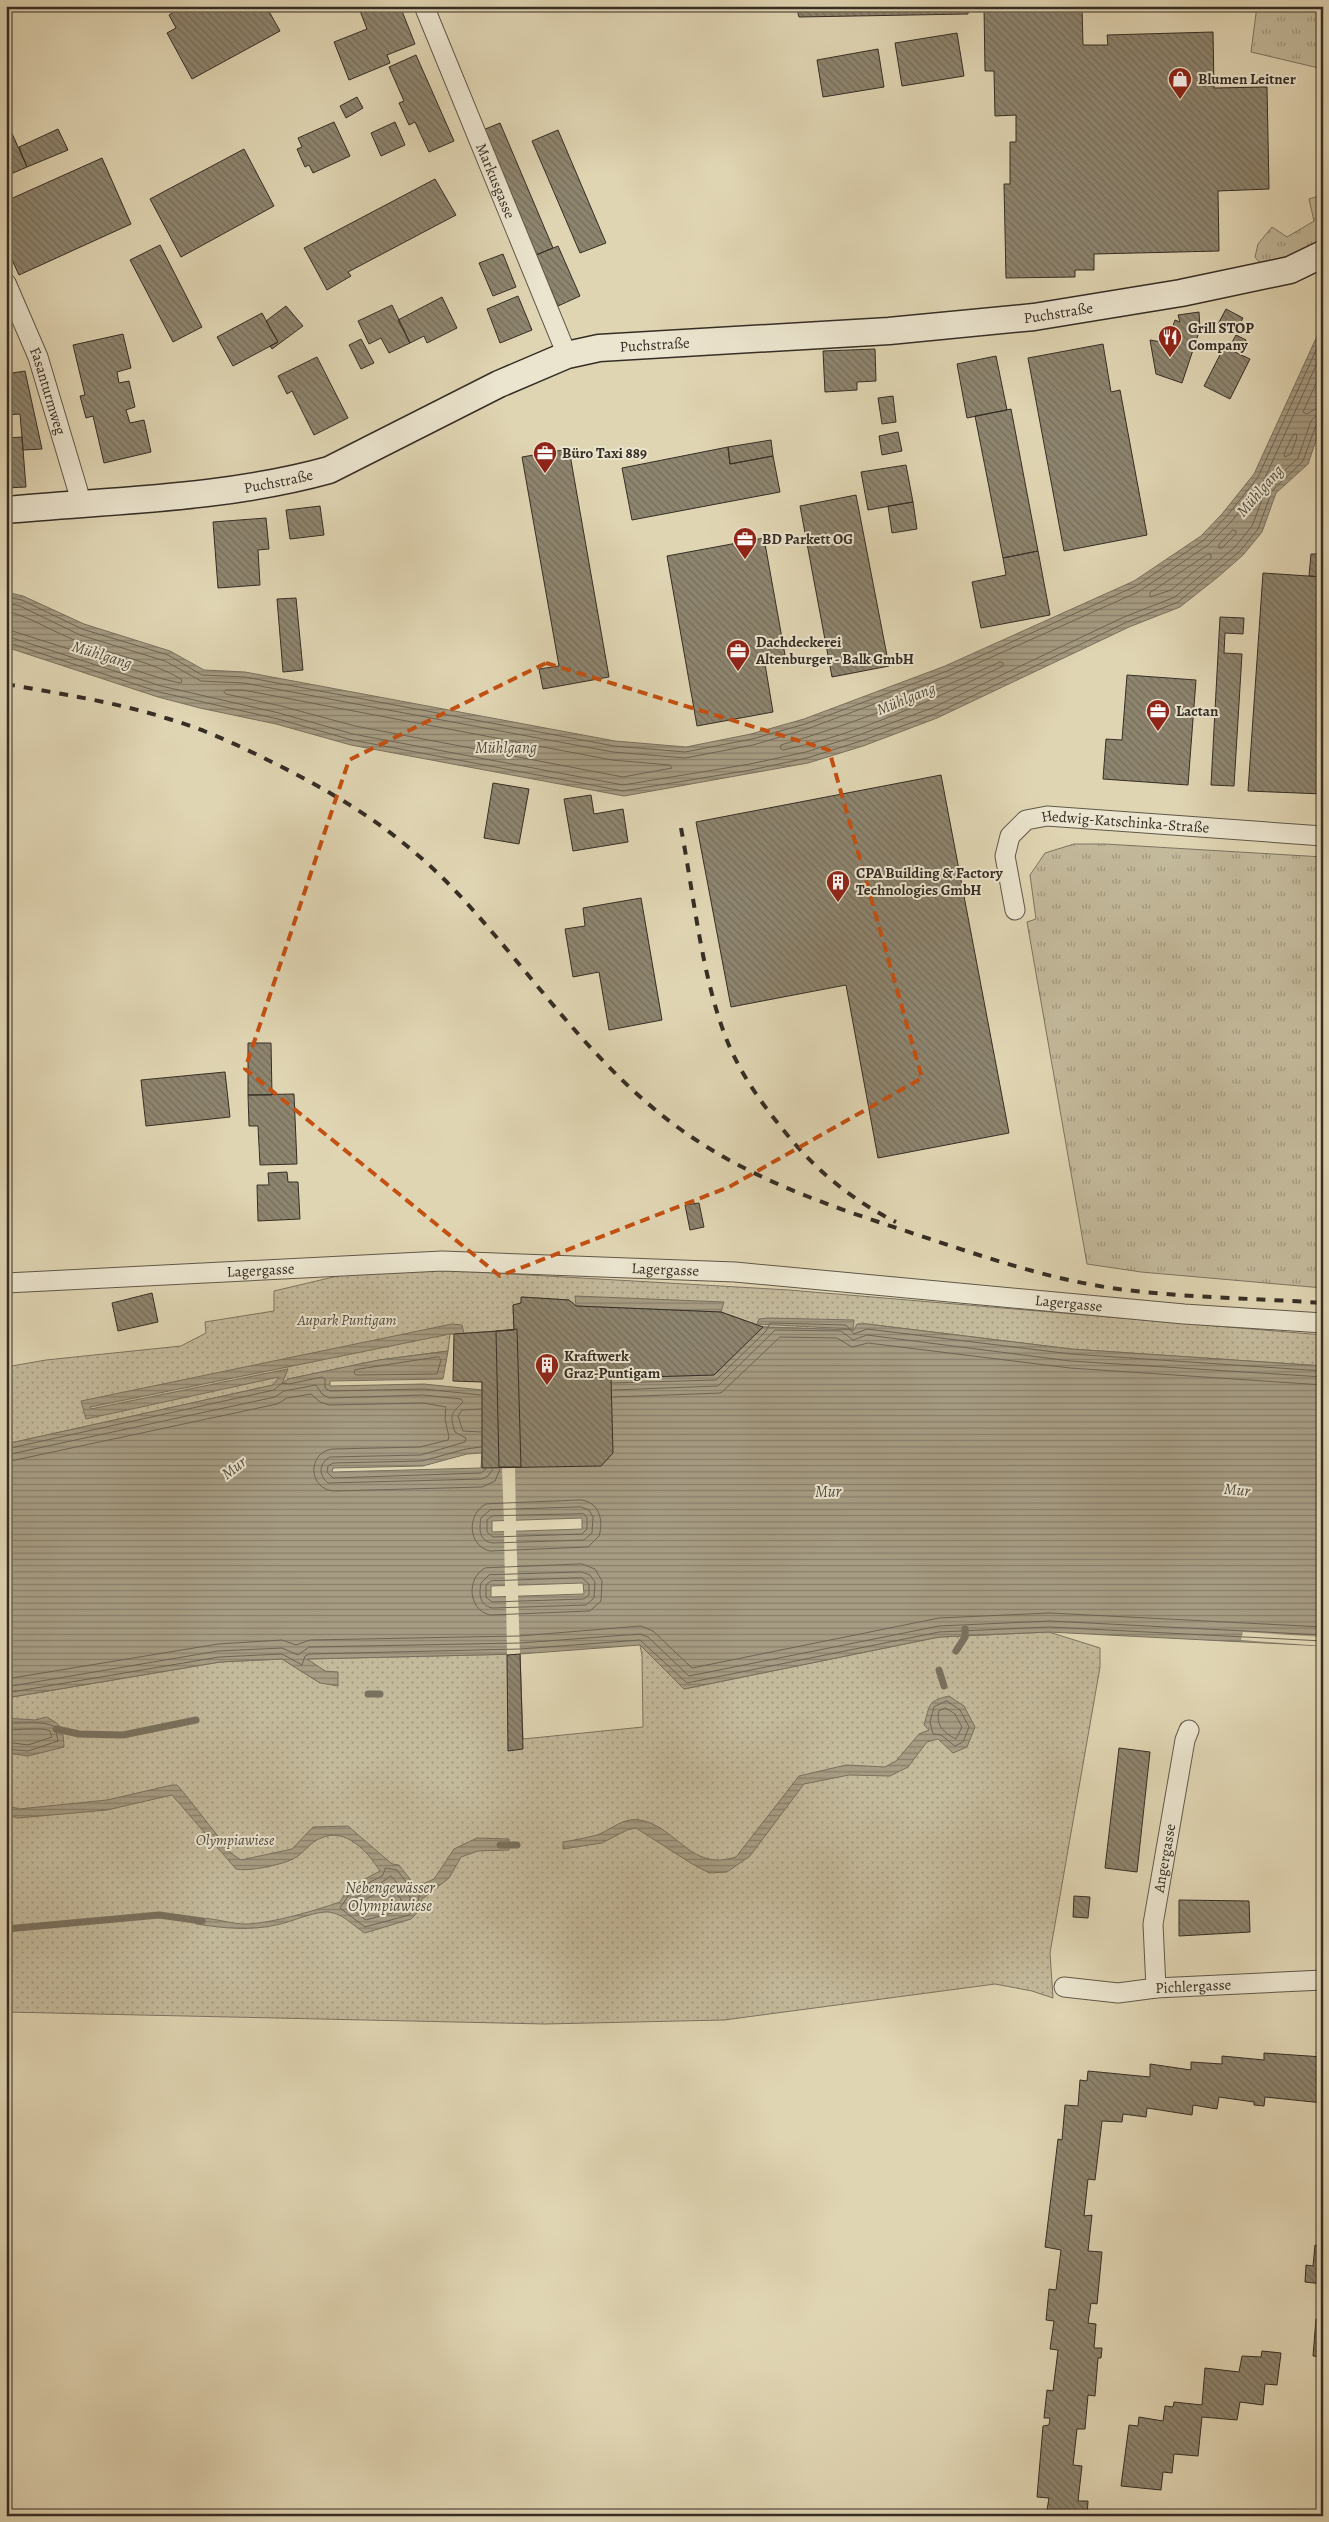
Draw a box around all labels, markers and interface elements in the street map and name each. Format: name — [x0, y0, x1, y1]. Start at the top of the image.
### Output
shop icon: Blumen Leitner — [1167, 66, 1193, 100]
place label: Blumen Leitner — [1198, 69, 1296, 89]
street label: Markusgasse — [471, 140, 520, 222]
street label: Puchstraße — [1023, 297, 1095, 328]
place label: Grill STOP Company — [1188, 318, 1254, 355]
restaurant icon: Grill STOP Company — [1157, 324, 1183, 358]
street label: Puchstraße — [619, 333, 691, 357]
street label: Fasanturmweg — [25, 344, 71, 438]
office icon: Büro Taxi 889 — [532, 440, 558, 474]
place label: Büro Taxi 889 — [562, 443, 647, 463]
water label: Mühlgang — [1231, 460, 1289, 522]
street label: Puchstraße — [242, 465, 315, 498]
office icon: BD Parkett OG — [732, 526, 758, 560]
place label: BD Parkett OG — [762, 529, 853, 549]
place label: Dachdeckerei Altenburger - Balk GmbH — [755, 632, 914, 669]
water label: Mühlgang — [69, 635, 135, 675]
office icon: Dachdeckerei Altenburger - Balk GmbH — [725, 638, 751, 672]
water label: Mühlgang — [873, 677, 939, 721]
office icon: Lactan — [1145, 698, 1171, 732]
place label: Lactan — [1176, 701, 1219, 721]
water label: Mühlgang — [475, 737, 537, 759]
street label: Hedwig-Katschinka-Straße — [1039, 805, 1210, 838]
place label: CPA Building & Factory Technologies GmbH — [856, 863, 1004, 900]
building icon: CPA Building & Factory Technologies GmbH — [825, 869, 851, 903]
street label: Lagergasse — [226, 1258, 295, 1282]
street label: Lagergasse — [631, 1258, 700, 1281]
street label: Lagergasse — [1034, 1290, 1104, 1316]
park label: Aupark Puntigam — [296, 1310, 397, 1330]
place label: Kraftwerk Graz-Puntigam — [564, 1346, 661, 1383]
building icon: Kraftwerk Graz-Puntigam — [534, 1352, 560, 1386]
water label: Mur — [217, 1451, 251, 1485]
water label: Mur — [1223, 1478, 1251, 1502]
water label: Mur — [815, 1481, 841, 1503]
street label: Angergasse — [1148, 1822, 1180, 1895]
park label: Olympiawiese — [196, 1830, 275, 1850]
water label: Nebengewässer Olympiawiese — [345, 1877, 435, 1917]
street label: Pichlergasse — [1155, 1974, 1232, 1998]

